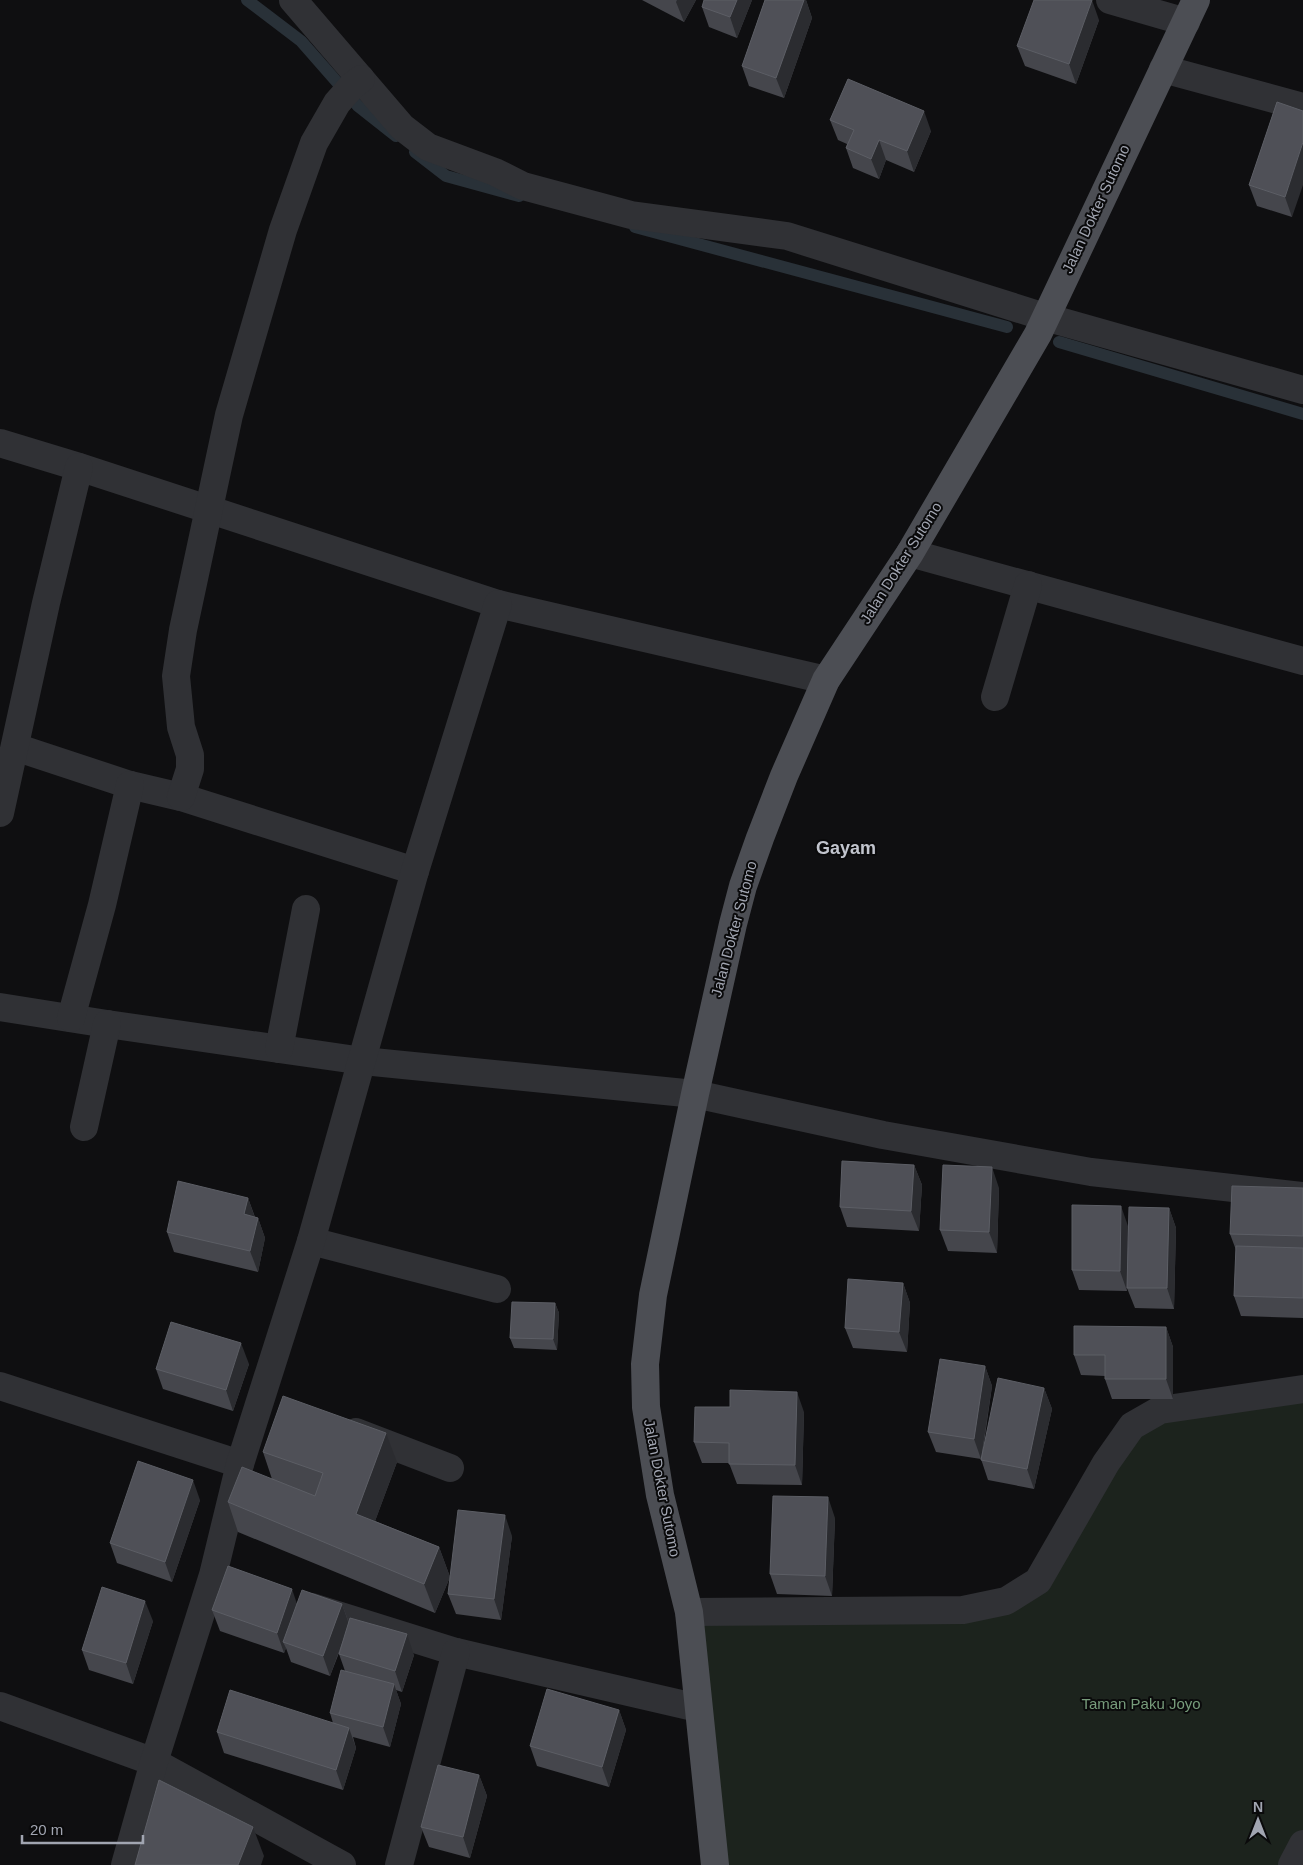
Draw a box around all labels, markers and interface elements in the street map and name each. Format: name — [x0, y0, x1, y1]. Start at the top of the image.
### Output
street label: Jalan Dokter Sutomo — [1058, 142, 1133, 276]
street label: Jalan Dokter Sutomo — [856, 499, 945, 627]
district label: Gayam — [816, 838, 876, 858]
street label: Jalan Dokter Sutomo — [707, 859, 760, 999]
street label: Jalan Dokter Sutomo — [641, 1418, 684, 1558]
park label: Taman Paku Joyo — [1081, 1695, 1201, 1712]
north arrow — [1233, 1795, 1283, 1845]
text: N — [1253, 1799, 1263, 1815]
scale bar — [22, 1812, 144, 1844]
text: 20 m — [30, 1821, 63, 1838]

